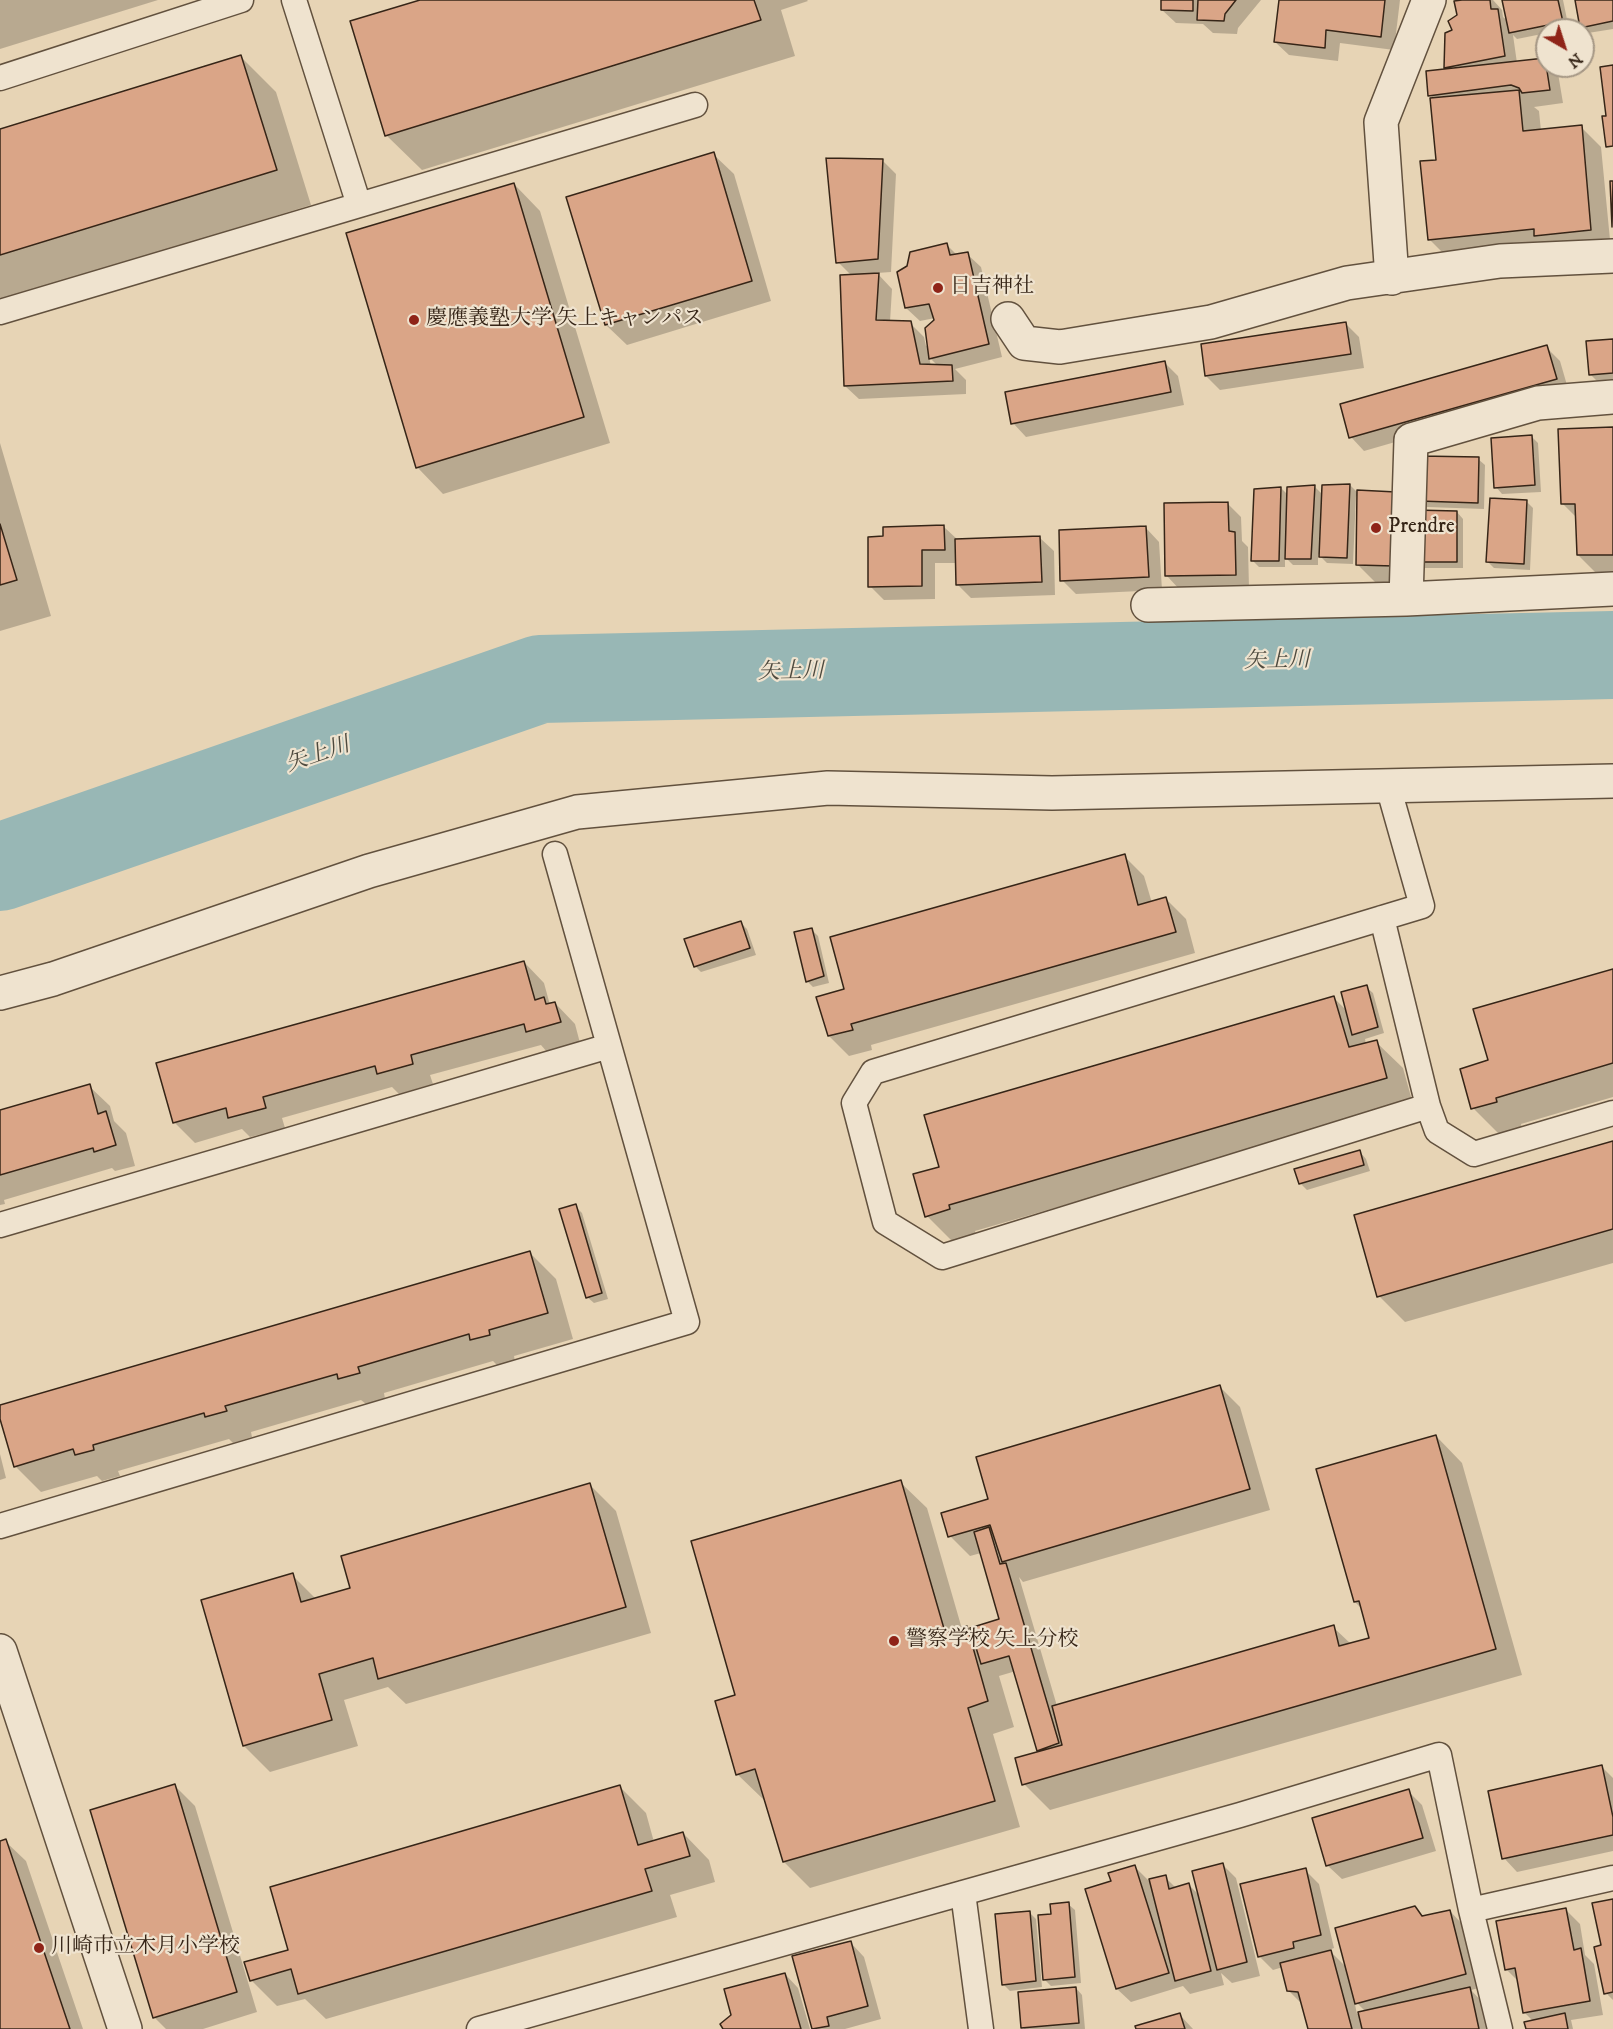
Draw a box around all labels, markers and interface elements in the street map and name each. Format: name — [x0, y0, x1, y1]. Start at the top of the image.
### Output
north arrow — [1535, 18, 1595, 78]
text: N — [1564, 49, 1586, 72]
place label: 日吉神社 — [950, 275, 1034, 301]
marker: 日吉神社 — [931, 281, 945, 295]
place label: 慶應義塾大学 矢上キャンパス — [426, 307, 704, 333]
marker: 慶應義塾大学 矢上キャンパス — [407, 313, 421, 327]
place label: Prendre — [1388, 515, 1455, 541]
marker: Prendre — [1369, 521, 1383, 535]
water label: 矢上川 — [1244, 648, 1310, 676]
water label: 矢上川 — [758, 659, 824, 687]
water label: 矢上川 — [283, 733, 353, 779]
place label: 警察学校 矢上分校 — [906, 1628, 1079, 1654]
marker: 警察学校 矢上分校 — [887, 1634, 901, 1648]
place label: 川崎市立木月小学校 — [51, 1935, 240, 1961]
marker: 川崎市立木月小学校 — [32, 1941, 46, 1955]

